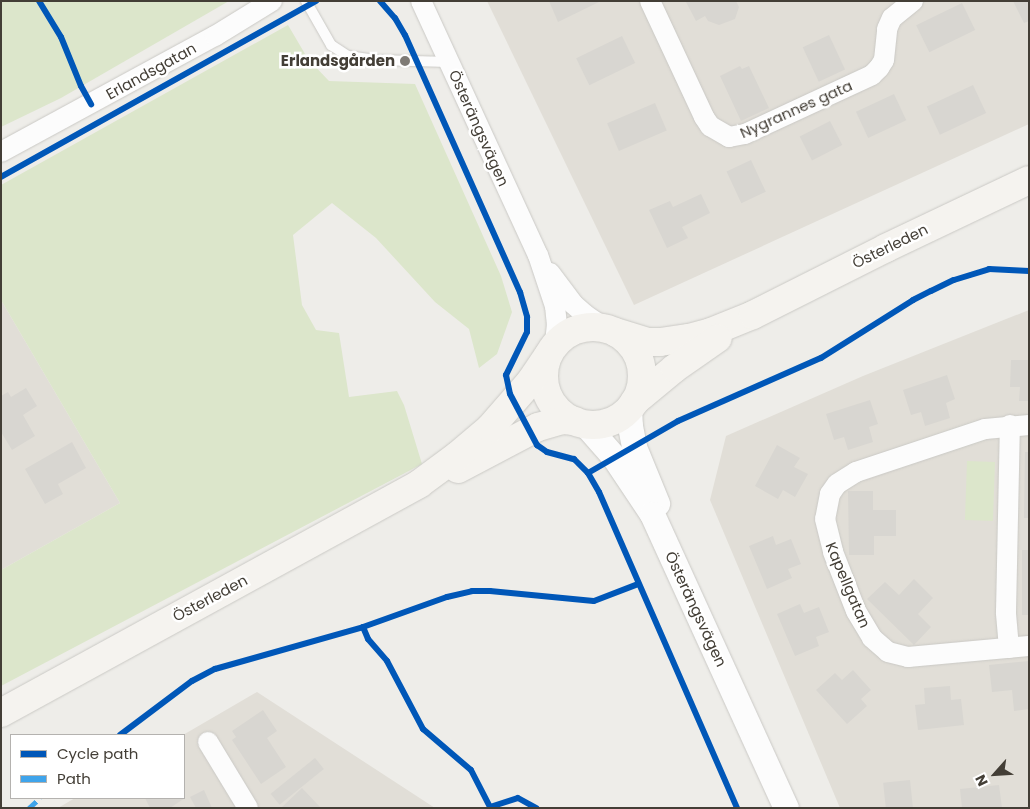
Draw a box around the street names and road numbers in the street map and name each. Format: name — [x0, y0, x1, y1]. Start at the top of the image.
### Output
street label: Erlandsgatan — [103, 39, 199, 103]
street label: Österängsvägen — [445, 67, 513, 189]
street label: Nygrannes gata — [737, 76, 855, 142]
street label: Österleden — [849, 220, 931, 272]
street label: Kapellgatan — [822, 539, 874, 631]
street label: Österängsvägen — [661, 548, 731, 670]
street label: Österleden — [170, 571, 250, 625]

